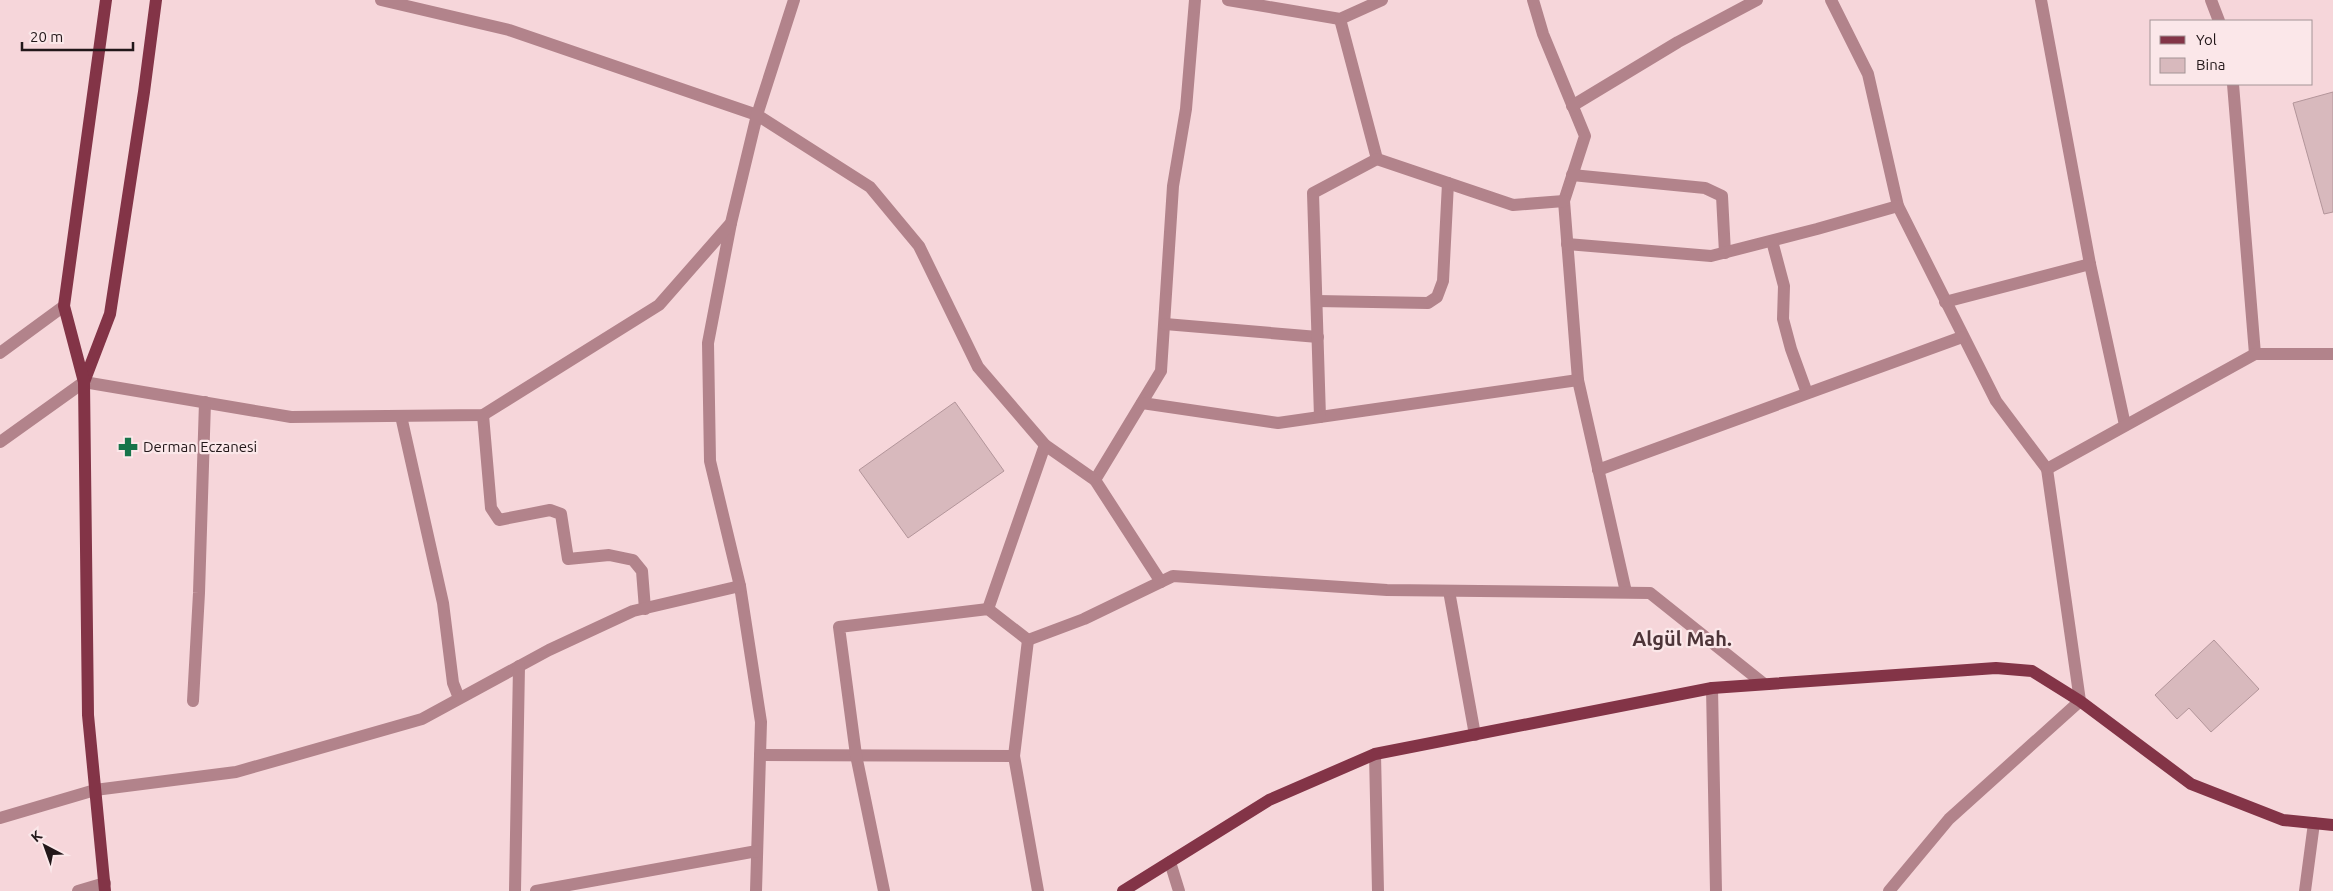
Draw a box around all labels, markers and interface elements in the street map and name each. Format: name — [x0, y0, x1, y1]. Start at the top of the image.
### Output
scale bar — [22, 20, 134, 52]
legend — [2150, 20, 2313, 85]
text: 20 m — [30, 28, 63, 45]
text: Yol — [2196, 31, 2217, 48]
text: Bina — [2196, 56, 2225, 73]
pharmacy icon: Derman Eczanesi — [117, 436, 139, 458]
place label: Derman Eczanesi — [143, 438, 257, 455]
district label: Algül Mah. — [1632, 627, 1732, 650]
north arrow — [20, 821, 70, 871]
text: K — [28, 827, 46, 845]

